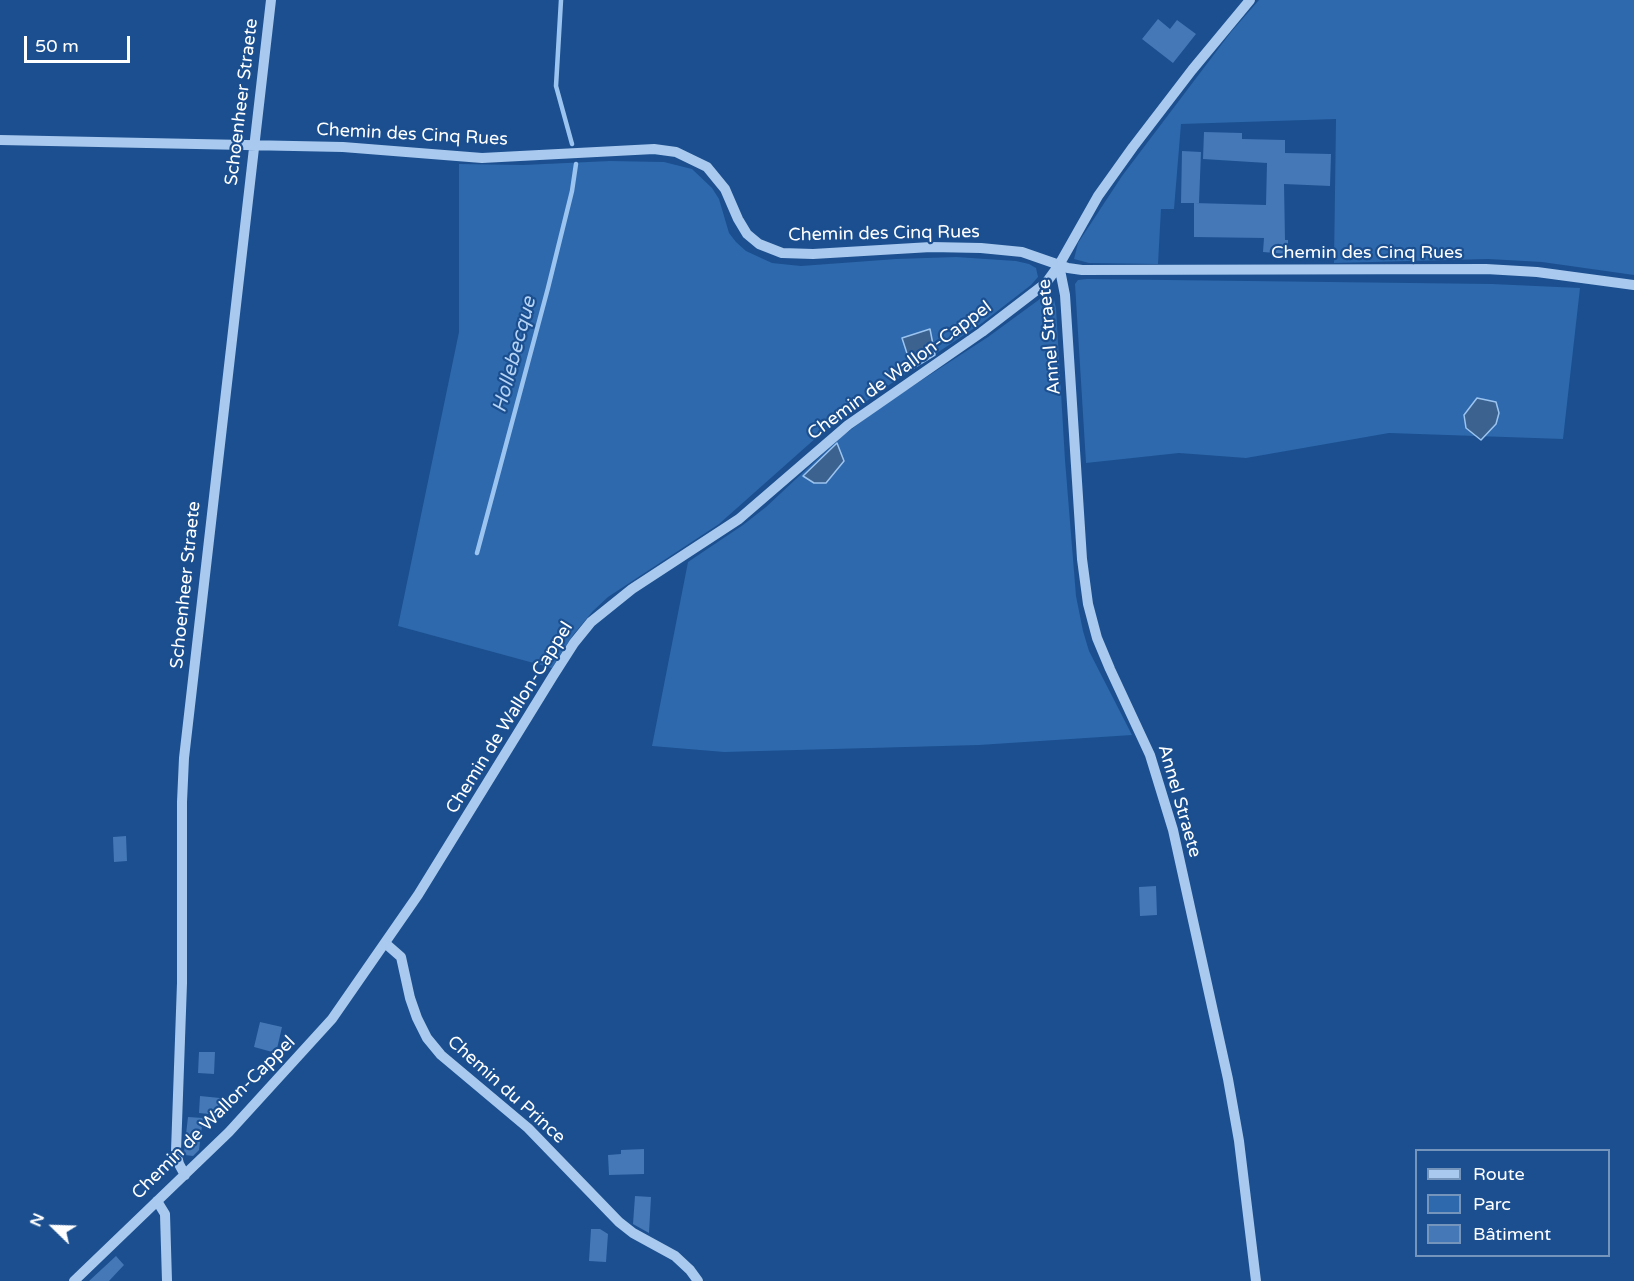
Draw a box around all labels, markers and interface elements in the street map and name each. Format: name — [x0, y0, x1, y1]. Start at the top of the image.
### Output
street label: Schoenheer Straete — [221, 17, 263, 187]
scale bar — [27, 24, 134, 62]
text: 50 m — [35, 35, 79, 57]
street label: Chemin des Cinq Rues — [316, 119, 508, 151]
street label: Chemin des Cinq Rues — [788, 222, 980, 246]
street label: Chemin des Cinq Rues — [1271, 242, 1463, 264]
street label: Annel Straete — [1034, 278, 1066, 396]
water label: Hollebecque — [488, 294, 542, 416]
street label: Chemin de Wallon-Cappel — [804, 297, 996, 445]
street label: Schoenheer Straete — [166, 500, 206, 670]
street label: Chemin de Wallon-Cappel — [442, 618, 578, 818]
street label: Annel Straete — [1153, 742, 1205, 860]
street label: Chemin du Prince — [443, 1031, 569, 1149]
street label: Chemin de Wallon-Cappel — [128, 1032, 300, 1204]
legend — [1415, 1149, 1610, 1257]
text: Route — [1473, 1163, 1525, 1185]
text: Parc — [1473, 1193, 1511, 1215]
north arrow — [24, 1197, 84, 1257]
text: N — [26, 1210, 49, 1230]
text: Bâtiment — [1473, 1223, 1551, 1245]

